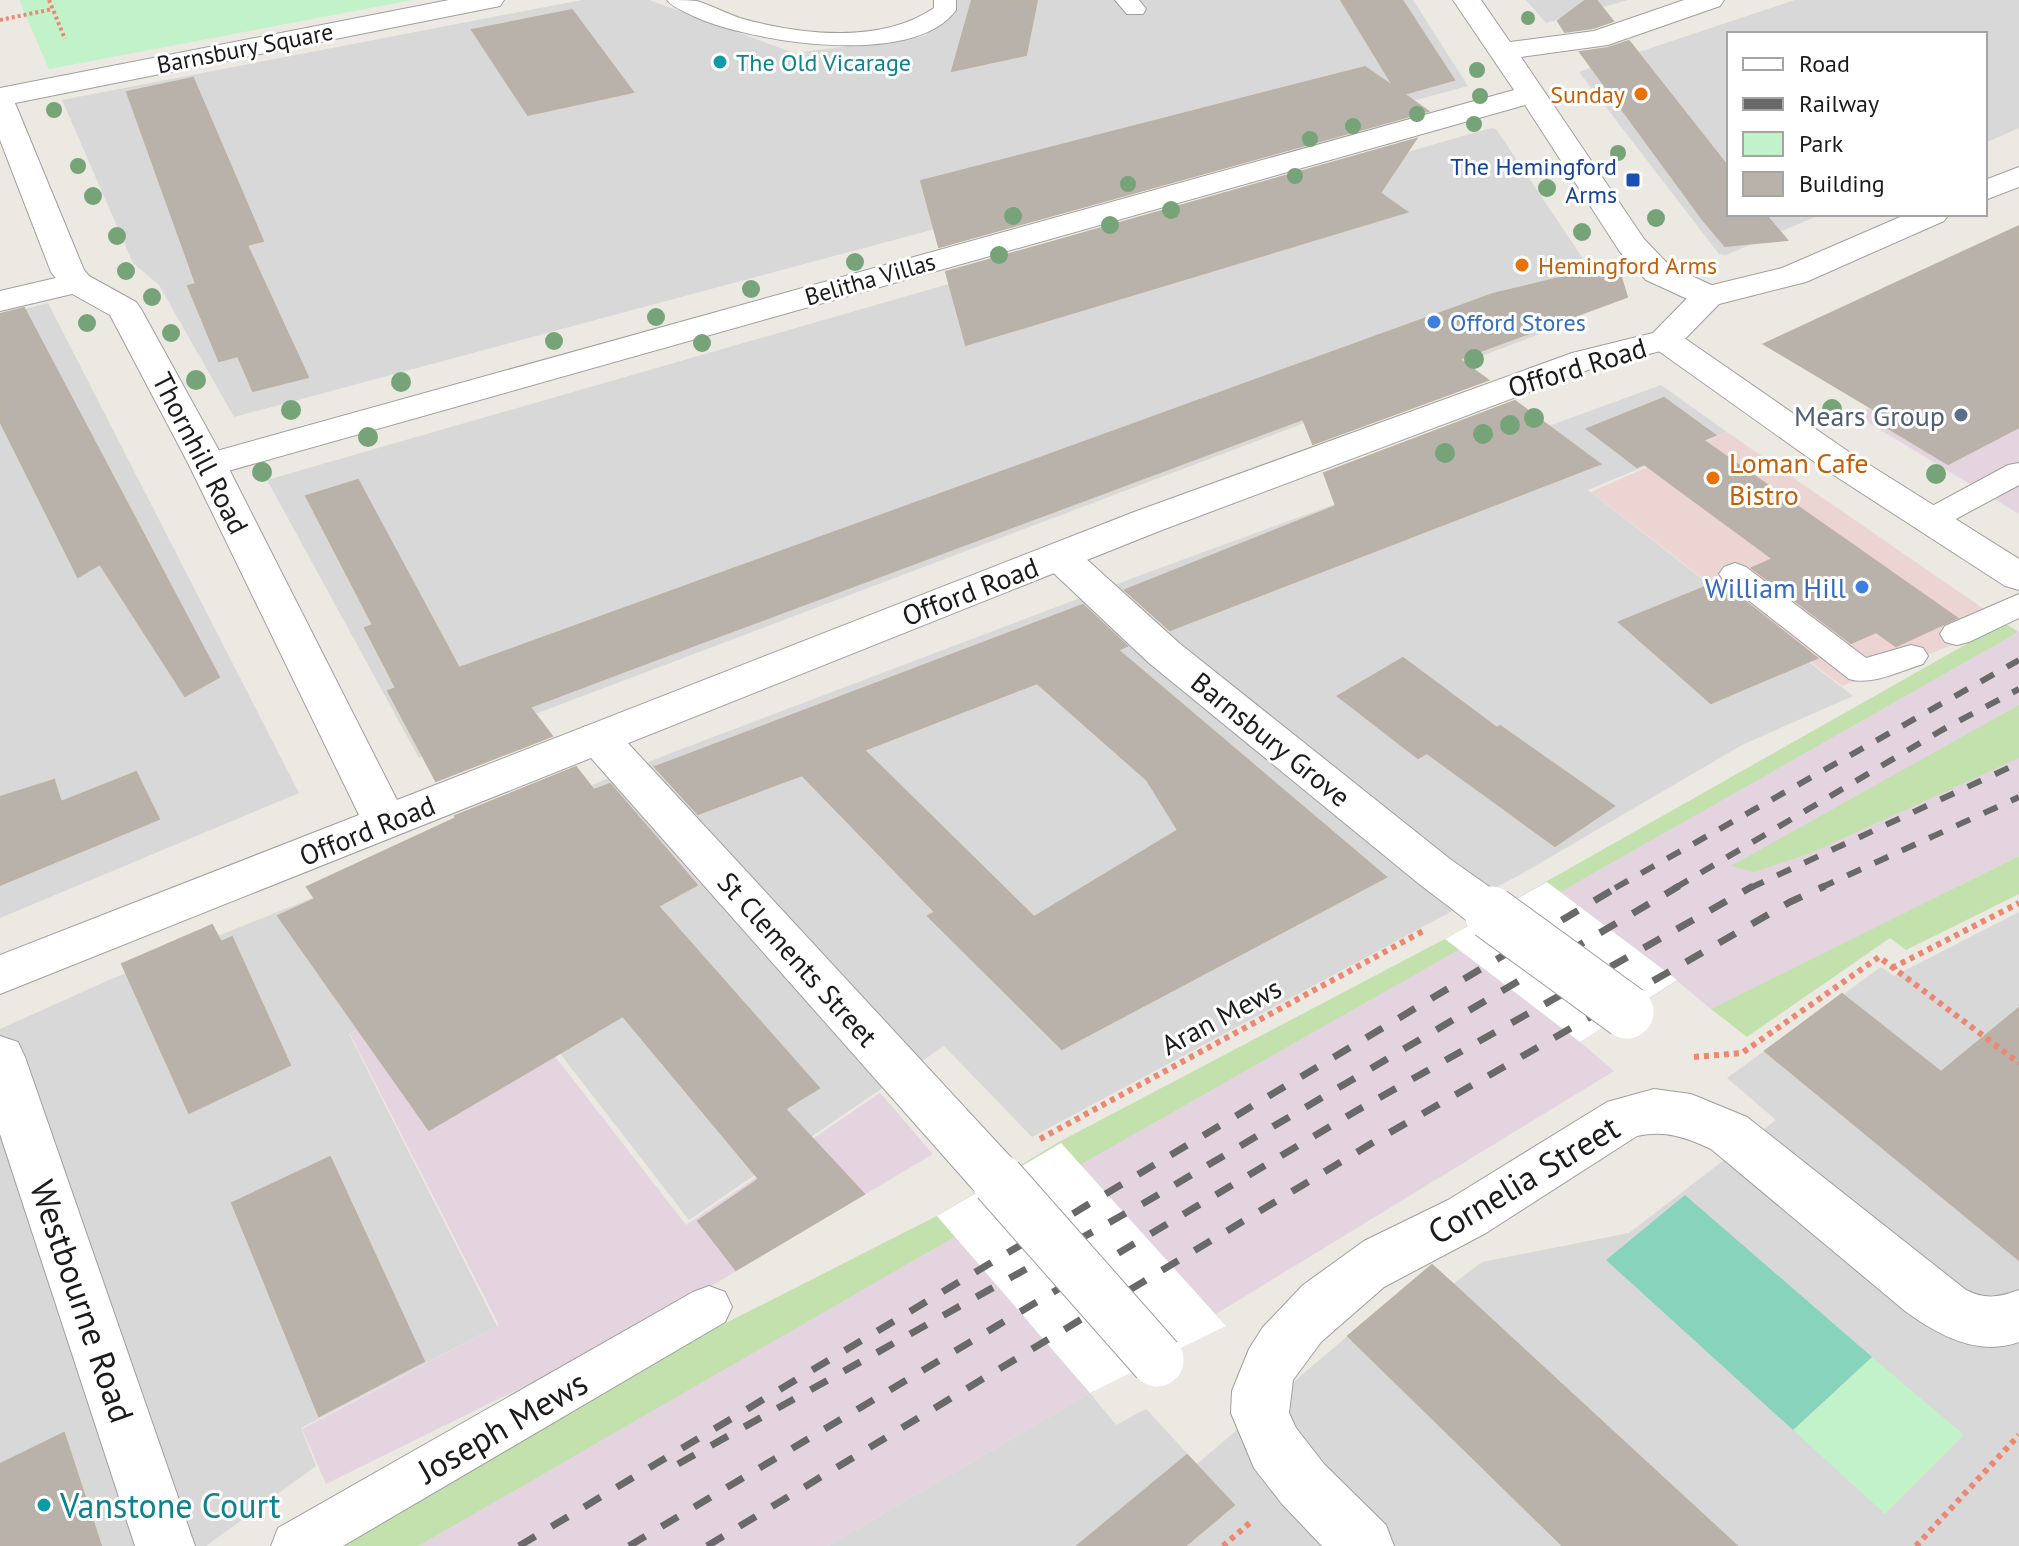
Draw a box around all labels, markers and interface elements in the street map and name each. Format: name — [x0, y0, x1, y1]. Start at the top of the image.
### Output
street label: Barnsbury Square — [154, 16, 336, 80]
legend — [1727, 32, 1987, 216]
place label: The Old Vicarage — [736, 47, 911, 78]
text: Road — [1799, 48, 1850, 79]
marker: The Old Vicarage — [711, 53, 729, 71]
place label: Sunday — [1550, 79, 1625, 110]
marker: Sunday — [1632, 85, 1650, 103]
text: Railway — [1799, 88, 1879, 119]
text: Park — [1799, 128, 1844, 159]
place label: The Hemingford Arms — [1450, 151, 1617, 210]
text: Building — [1799, 168, 1885, 199]
marker: The Hemingford Arms — [1624, 171, 1642, 189]
street label: Belitha Villas — [801, 246, 939, 312]
place label: Hemingford Arms — [1538, 250, 1717, 281]
marker: Hemingford Arms — [1513, 256, 1531, 274]
place label: Offord Stores — [1450, 307, 1586, 338]
marker: Offord Stores — [1425, 313, 1443, 331]
street label: Offord Road — [1503, 328, 1651, 406]
street label: Thornhill Road — [144, 366, 258, 540]
place label: Mears Group — [1794, 397, 1945, 434]
marker: Mears Group — [1952, 406, 1970, 424]
place label: Loman Cafe Bistro — [1729, 444, 1869, 513]
marker: Loman Cafe Bistro — [1704, 469, 1722, 487]
street label: Offord Road — [897, 548, 1043, 634]
place label: William Hill — [1705, 569, 1846, 606]
marker: William Hill — [1853, 578, 1871, 596]
street label: Barnsbury Grove — [1184, 663, 1358, 815]
street label: Offord Road — [294, 786, 440, 874]
street label: St Clements Street — [710, 864, 887, 1055]
street label: Aran Mews — [1154, 969, 1288, 1063]
street label: Cornelia Street — [1419, 1104, 1627, 1253]
street label: Westbourne Road — [21, 1174, 145, 1428]
street label: Joseph Mews — [407, 1360, 595, 1493]
place label: Vanstone Court — [59, 1483, 281, 1527]
marker: Vanstone Court — [35, 1496, 53, 1514]

